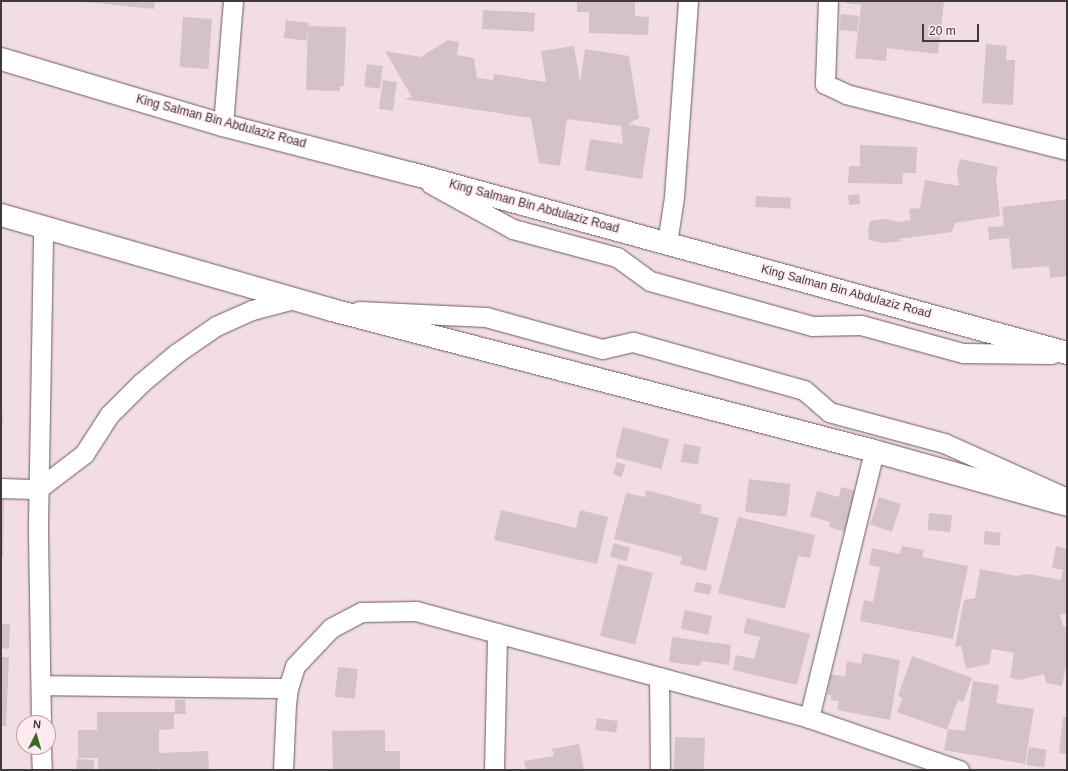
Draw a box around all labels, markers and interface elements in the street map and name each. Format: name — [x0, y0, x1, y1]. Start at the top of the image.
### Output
scale bar — [924, 16, 981, 42]
text: 20 m — [929, 24, 956, 38]
street label: King Salman Bin Abdulaziz Road — [134, 92, 308, 152]
street label: King Salman Bin Abdulaziz Road — [447, 177, 621, 237]
street label: King Salman Bin Abdulaziz Road — [759, 262, 933, 322]
north arrow — [16, 715, 56, 755]
text: N — [32, 718, 41, 730]

